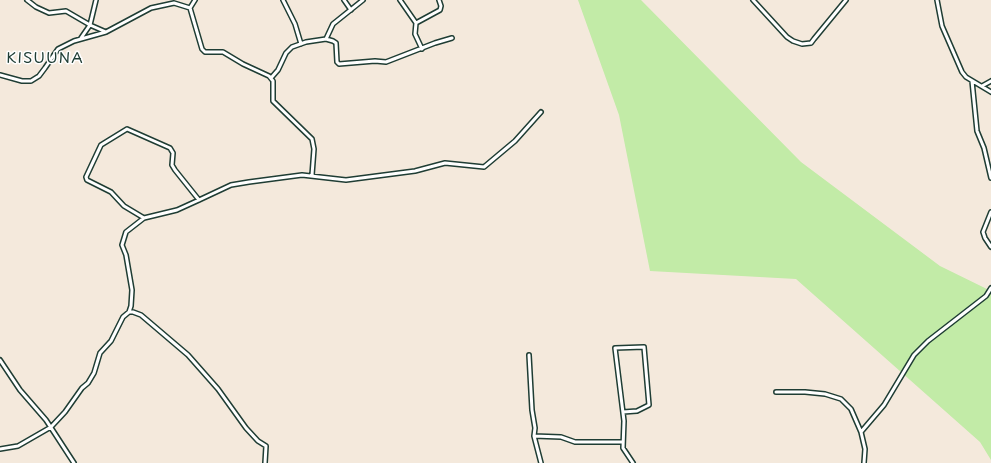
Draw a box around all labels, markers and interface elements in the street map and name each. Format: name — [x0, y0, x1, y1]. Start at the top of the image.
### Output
district label: KISUUNA — [6, 50, 84, 68]

